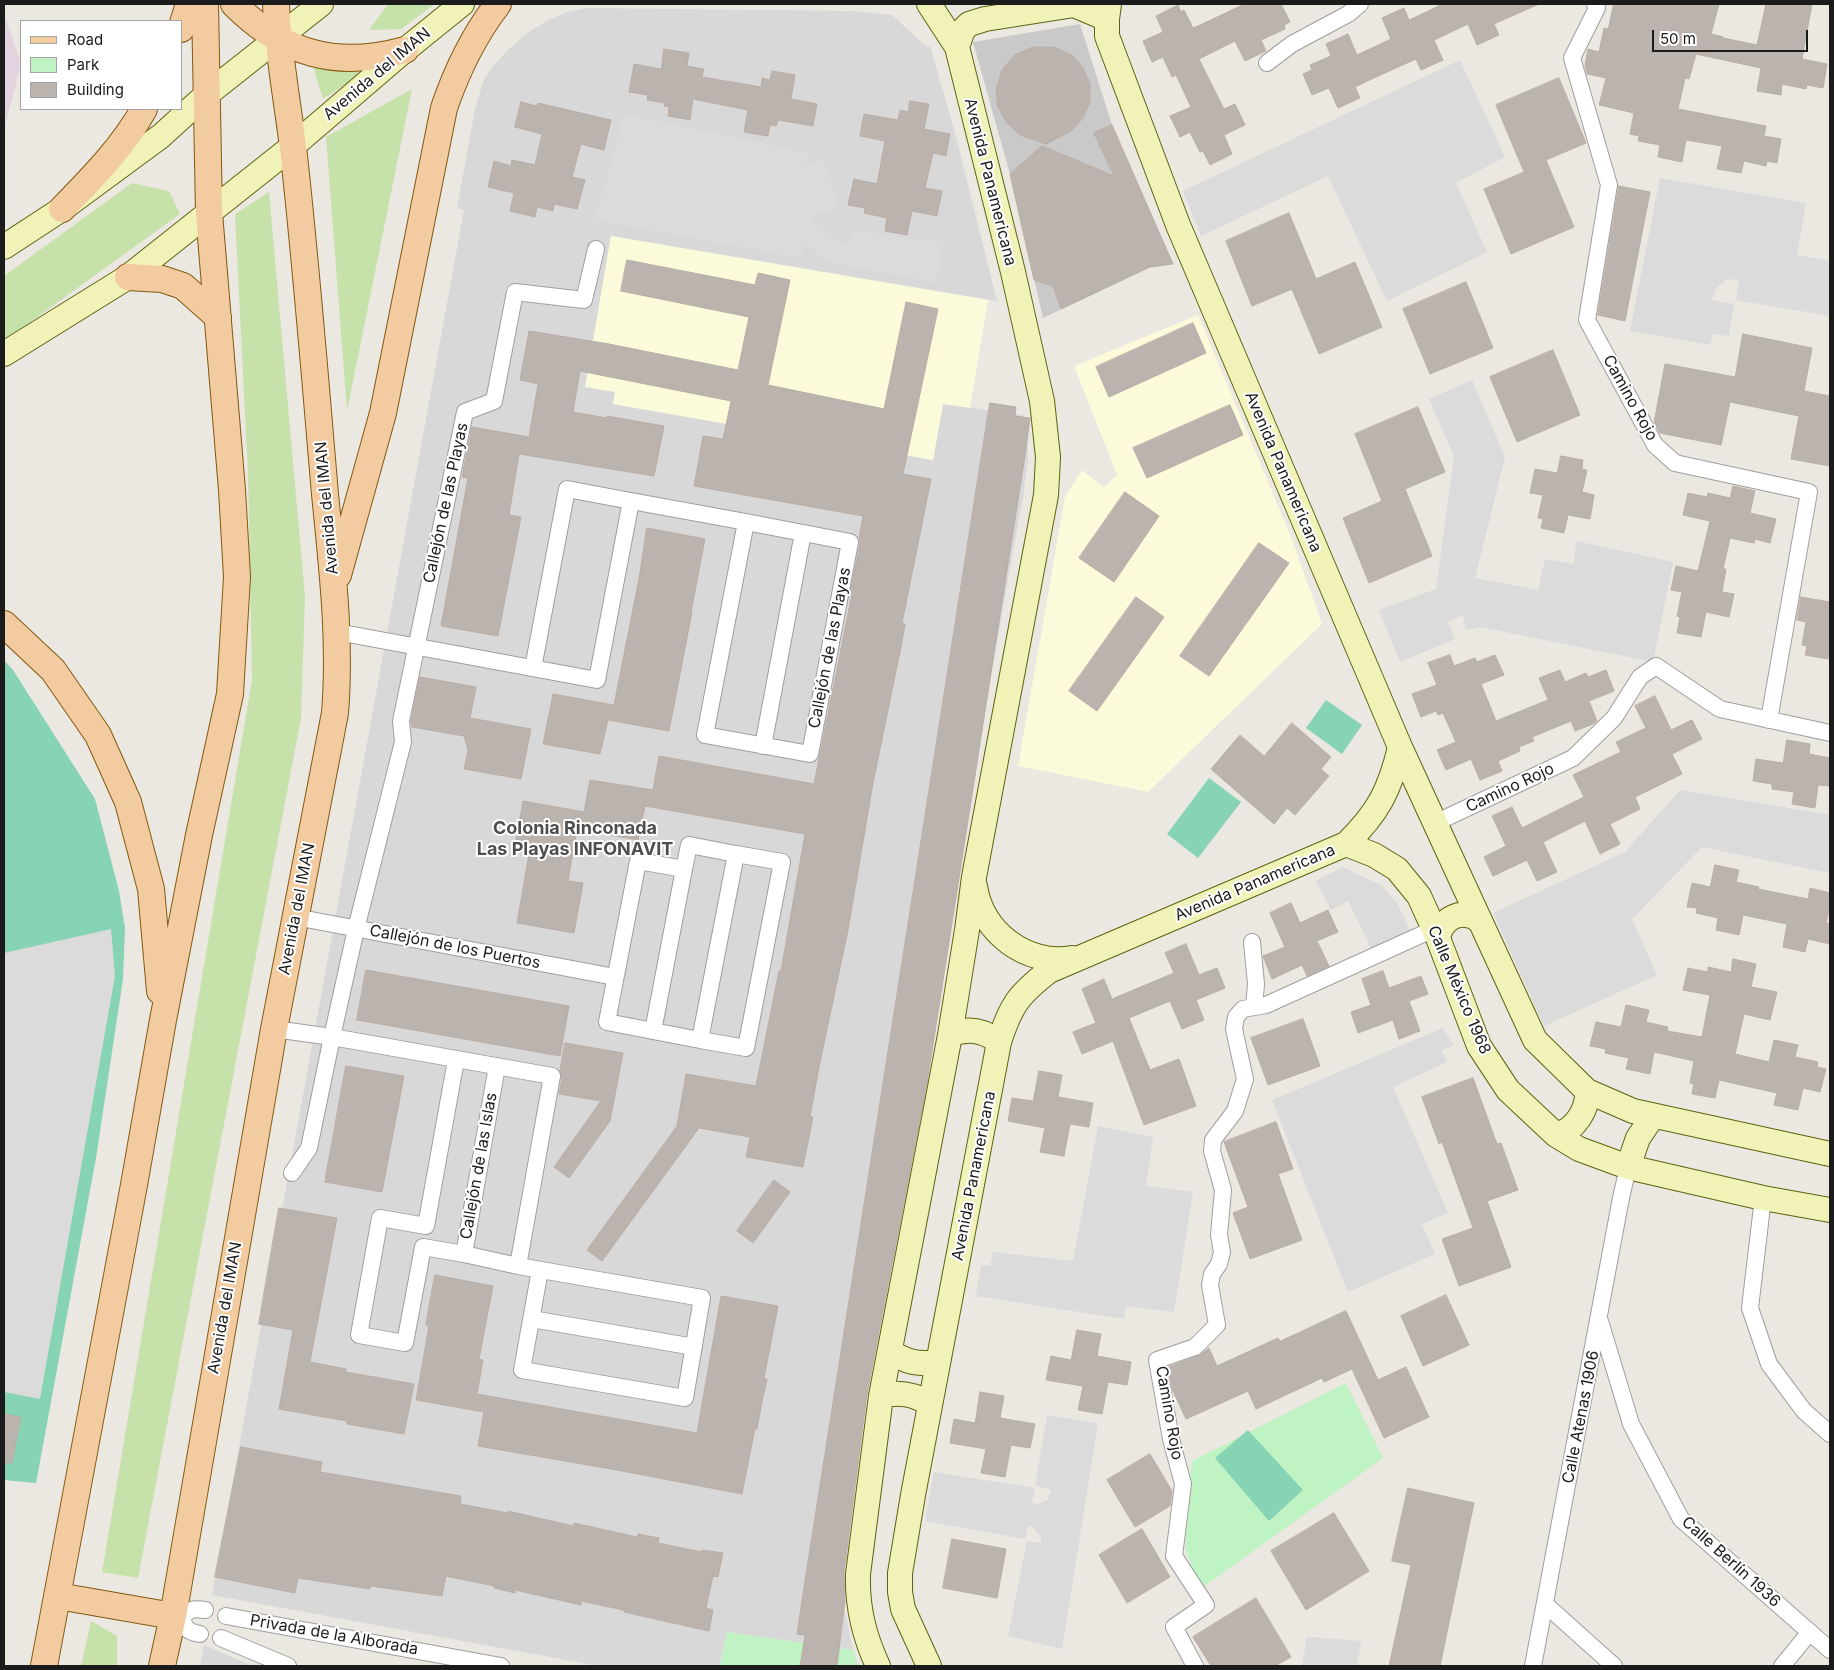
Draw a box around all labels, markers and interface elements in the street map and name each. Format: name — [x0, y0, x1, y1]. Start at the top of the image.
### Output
legend — [20, 20, 182, 110]
scale bar — [1654, 20, 1810, 52]
street label: Avenida del IMAN — [320, 24, 434, 124]
text: 50 m — [1660, 29, 1696, 48]
text: Road — [67, 30, 103, 49]
text: Park — [67, 55, 99, 74]
text: Building — [67, 80, 124, 99]
street label: Avenida Panamericana — [960, 96, 1020, 268]
street label: Camino Rojo — [1599, 352, 1661, 444]
street label: Avenida Panamericana — [1240, 389, 1326, 555]
street label: Callejón de las Playas — [420, 421, 472, 585]
street label: Avenida del IMAN — [312, 440, 342, 576]
street label: Callejón de las Playas — [805, 566, 855, 730]
street label: Camino Rojo — [1463, 759, 1557, 817]
district label: Colonia Rinconada Las Playas INFONAVIT — [477, 818, 673, 861]
street label: Avenida Panamericana — [1172, 840, 1338, 926]
street label: Avenida del IMAN — [275, 841, 319, 977]
street label: Callejón de los Puertos — [368, 921, 542, 973]
street label: Calle México 1968 — [1423, 923, 1495, 1057]
street label: Avenida Panamericana — [948, 1090, 1000, 1262]
street label: Callejón de las Islas — [457, 1091, 501, 1241]
street label: Avenida del IMAN — [204, 1240, 246, 1376]
street label: Calle Atenas 1906 — [1559, 1349, 1603, 1485]
street label: Camino Rojo — [1151, 1364, 1187, 1462]
street label: Calle Berlín 1936 — [1678, 1513, 1784, 1611]
street label: Privada de la Alborada — [248, 1611, 420, 1659]

